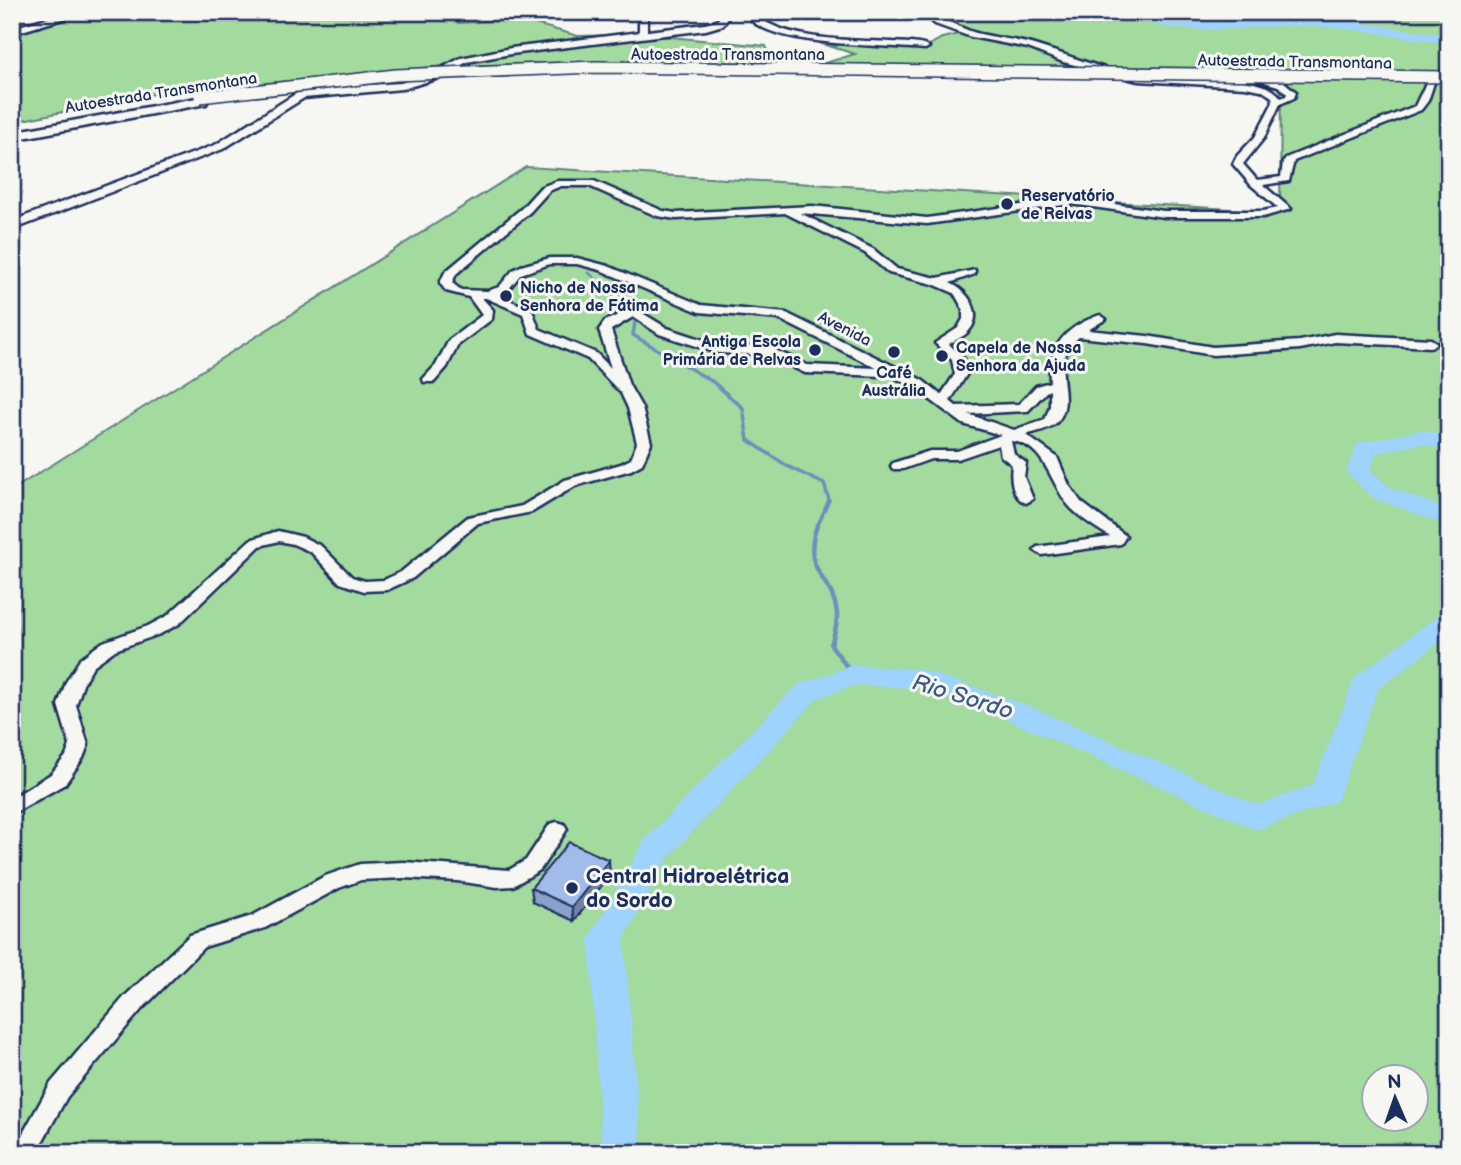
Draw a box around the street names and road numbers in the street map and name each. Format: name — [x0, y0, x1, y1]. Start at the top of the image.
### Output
street label: Autoestrada Transmontana — [631, 46, 825, 65]
street label: Autoestrada Transmontana — [1198, 51, 1392, 74]
street label: Autoestrada Transmontana — [64, 69, 259, 118]
street label: Avenida — [814, 308, 874, 351]

